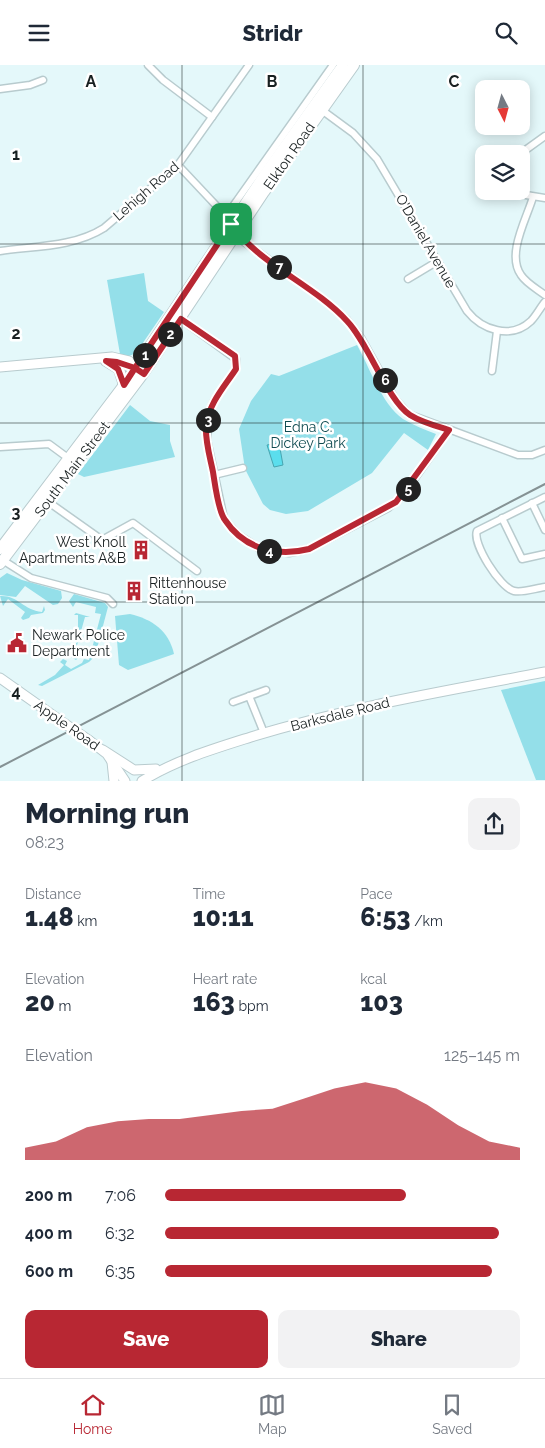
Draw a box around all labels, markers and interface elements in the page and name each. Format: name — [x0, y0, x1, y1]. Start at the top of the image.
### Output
icon: menu — [25, 19, 53, 47]
icon: search — [492, 19, 520, 47]
text: Stridr — [242, 20, 303, 46]
text: A — [86, 72, 97, 91]
text: B — [267, 72, 278, 91]
text: C — [449, 72, 460, 91]
north arrow — [475, 80, 530, 135]
map controls — [475, 80, 530, 200]
street label: Elkton Road — [260, 119, 318, 193]
text: 1 — [12, 145, 20, 164]
button: layers — [475, 145, 530, 200]
street label: Lehigh Road — [110, 158, 182, 224]
street label: O'Daniel Avenue — [393, 191, 459, 291]
pin — [210, 203, 252, 245]
icon: arrive — [217, 210, 245, 238]
pin: 7 — [266, 255, 292, 279]
text: 7 — [276, 259, 283, 275]
pin: 2 — [158, 321, 182, 347]
text: 2 — [11, 324, 21, 343]
text: 2 — [167, 326, 174, 342]
pin: 1 — [132, 343, 158, 367]
text: 1 — [142, 347, 149, 363]
pin: 6 — [372, 367, 398, 393]
text: 6 — [381, 372, 390, 388]
pin: 3 — [196, 407, 220, 433]
text: 3 — [205, 412, 212, 428]
street label: South Main Street — [31, 418, 113, 520]
park label: Edna C. Dickey Park — [270, 419, 346, 451]
pin: 5 — [396, 477, 420, 501]
text: 5 — [405, 481, 412, 497]
text: 3 — [12, 503, 21, 522]
place label: West Knoll Apartments A&B — [19, 534, 126, 566]
building icon: West Knoll Apartments A&B — [130, 539, 152, 561]
pin: 4 — [256, 539, 282, 563]
text: 4 — [266, 543, 274, 559]
place label: Rittenhouse Station — [149, 575, 227, 607]
building icon: Rittenhouse Station — [123, 580, 145, 602]
place label: Newark Police Department — [32, 627, 125, 659]
public building icon: Newark Police Department — [6, 632, 28, 654]
text: 4 — [11, 682, 21, 701]
street label: Barksdale Road — [289, 694, 391, 734]
street label: Apple Road — [31, 697, 103, 753]
text: Morning run — [25, 797, 189, 830]
button: share — [468, 798, 520, 850]
text: 08:23 — [25, 833, 64, 852]
text: Distance — [25, 886, 81, 902]
text: Time — [193, 886, 225, 902]
text: Pace — [360, 886, 392, 902]
text: 1.48 — [25, 902, 74, 932]
text: 10:11 — [193, 902, 254, 932]
text: 6:53 — [360, 902, 411, 932]
text: km — [74, 913, 97, 929]
text: /km — [411, 913, 443, 929]
text: Elevation — [25, 971, 84, 987]
text: Heart rate — [193, 971, 257, 987]
text: kcal — [360, 971, 387, 987]
text: 20 — [25, 987, 55, 1017]
text: 163 — [193, 987, 235, 1017]
text: 103 — [360, 987, 403, 1017]
text: m — [55, 998, 71, 1014]
text: bpm — [235, 998, 269, 1014]
text: Elevation — [25, 1046, 93, 1065]
text: 125–145 m — [444, 1046, 520, 1065]
text: 200 m — [25, 1186, 72, 1205]
text: 7:06 — [105, 1186, 136, 1205]
text: 400 m — [25, 1224, 73, 1243]
text: 6:32 — [105, 1224, 135, 1243]
text: 600 m — [25, 1262, 73, 1281]
text: 6:35 — [105, 1262, 135, 1281]
button: Save — [25, 1310, 268, 1368]
button: Share — [278, 1310, 520, 1368]
tab: Home — [73, 1391, 112, 1437]
tab: Map — [258, 1391, 287, 1437]
tab: Saved — [432, 1391, 472, 1437]

